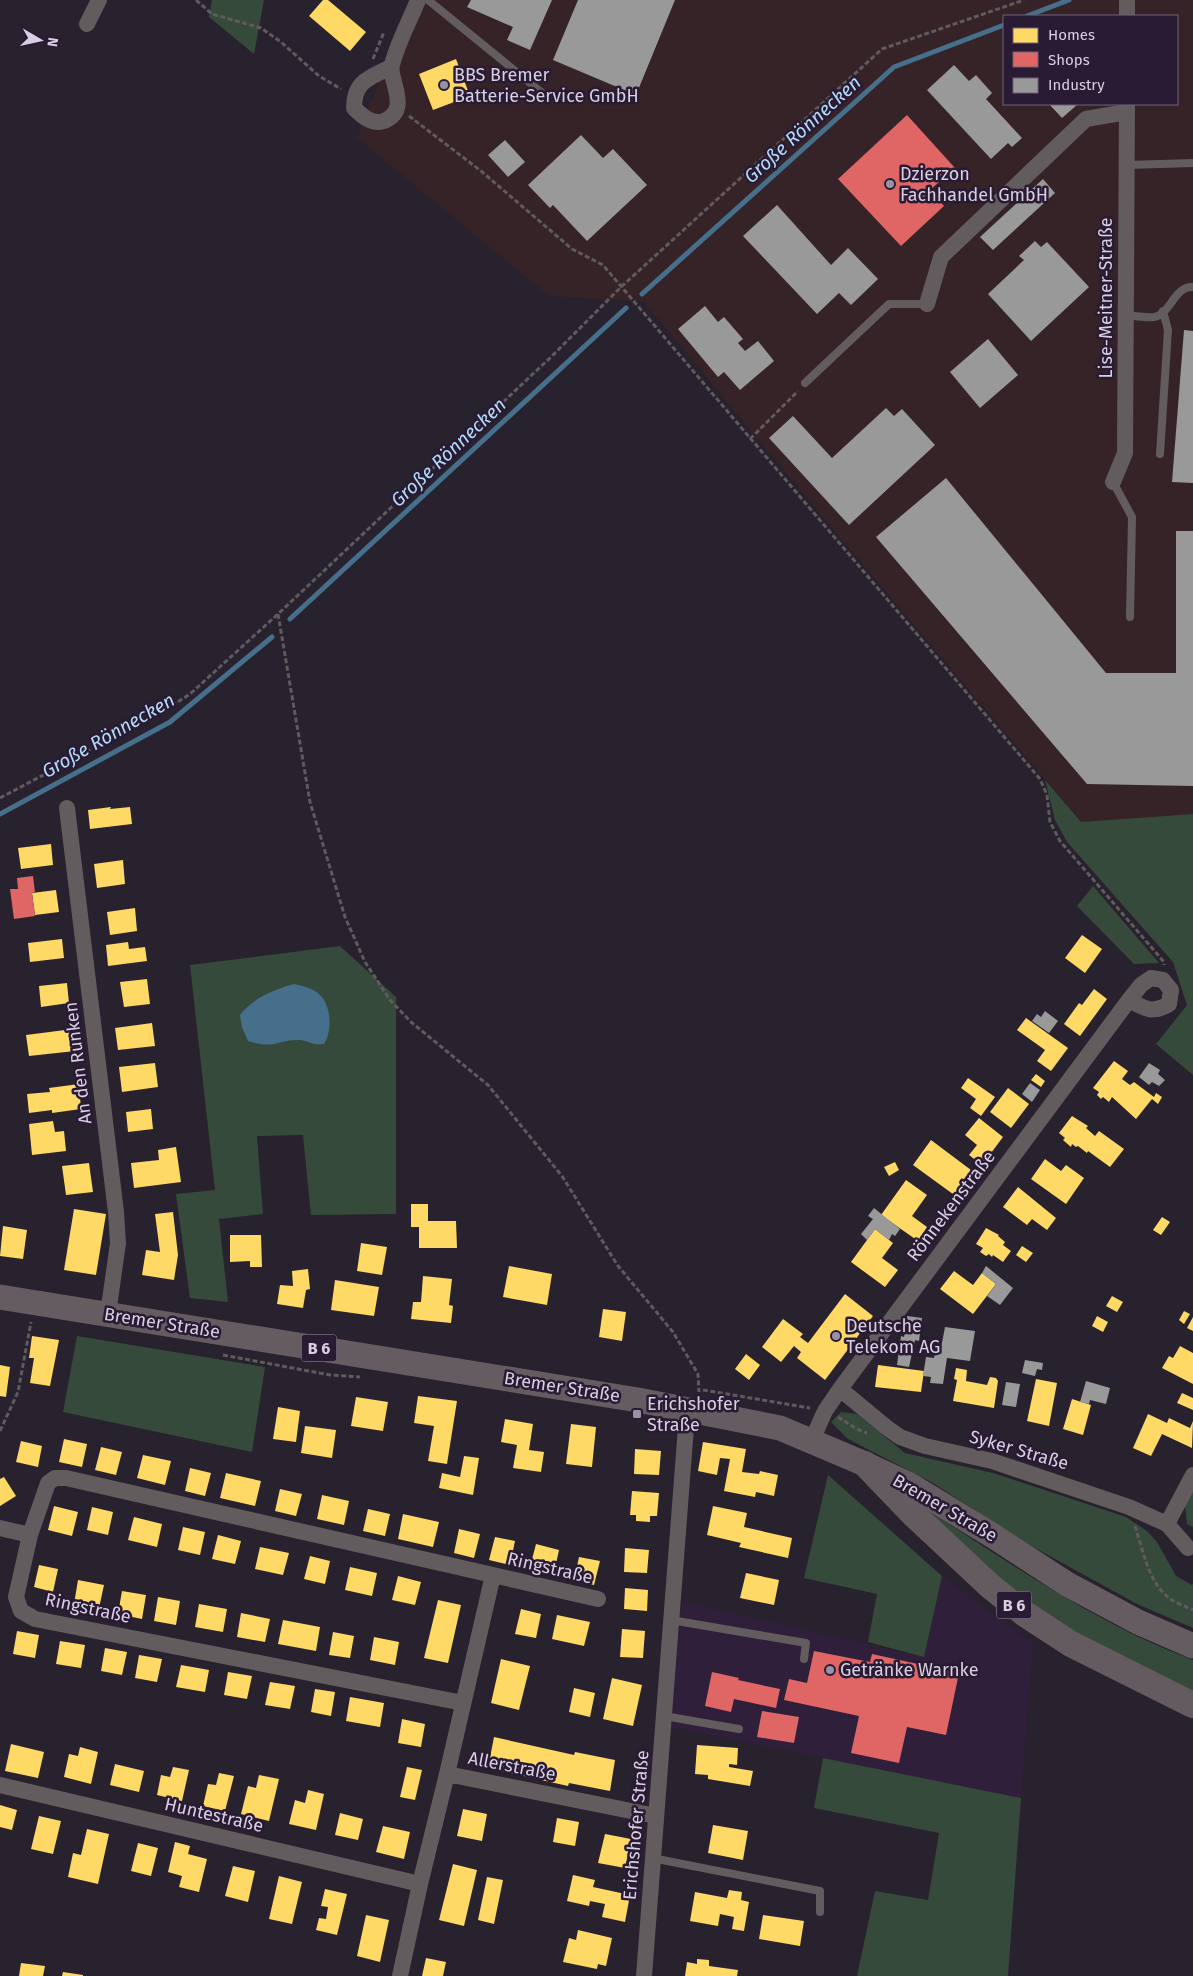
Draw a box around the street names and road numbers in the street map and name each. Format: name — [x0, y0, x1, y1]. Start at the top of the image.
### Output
street label: Lise-Meitner-Straße — [1095, 217, 1117, 379]
street label: An den Runken — [60, 1001, 96, 1125]
street label: Rönnekenstraße — [902, 1146, 1000, 1266]
street label: Bremer Straße — [102, 1303, 222, 1343]
road number: B 6 — [302, 1335, 336, 1362]
street label: Bremer Straße — [502, 1367, 622, 1407]
street label: Syker Straße — [967, 1425, 1071, 1475]
street label: Bremer Straße — [889, 1469, 1001, 1547]
street label: Ringstraße — [505, 1547, 595, 1589]
street label: Ringstraße — [43, 1588, 133, 1628]
road number: B 6 — [996, 1592, 1032, 1618]
street label: Allerstraße — [466, 1747, 558, 1785]
street label: Erichshofer Straße — [618, 1749, 654, 1901]
street label: Huntestraße — [162, 1793, 266, 1837]

